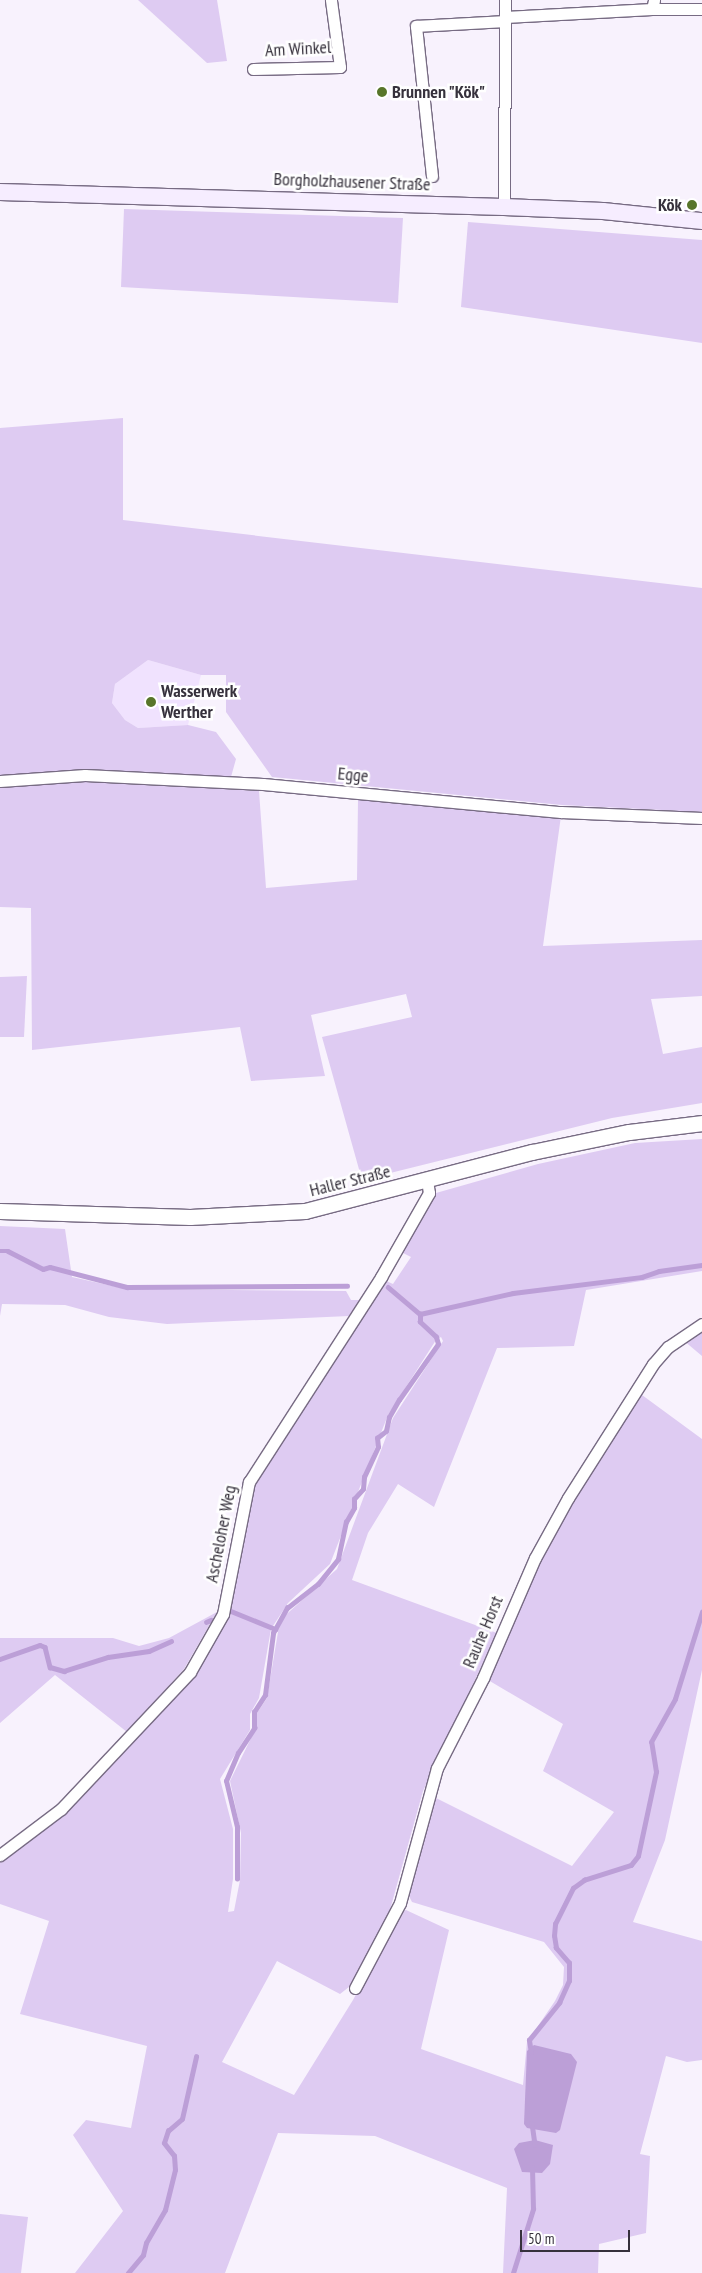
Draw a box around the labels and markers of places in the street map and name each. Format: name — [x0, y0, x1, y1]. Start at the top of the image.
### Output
place label: Brunnen "Kök" — [392, 81, 486, 103]
marker: Brunnen "Kök" — [376, 86, 388, 98]
place label: Kök — [658, 194, 682, 216]
marker: Kök — [686, 199, 698, 211]
place label: Wasserwerk Werther — [161, 681, 237, 724]
marker: Wasserwerk Werther — [145, 696, 157, 708]

